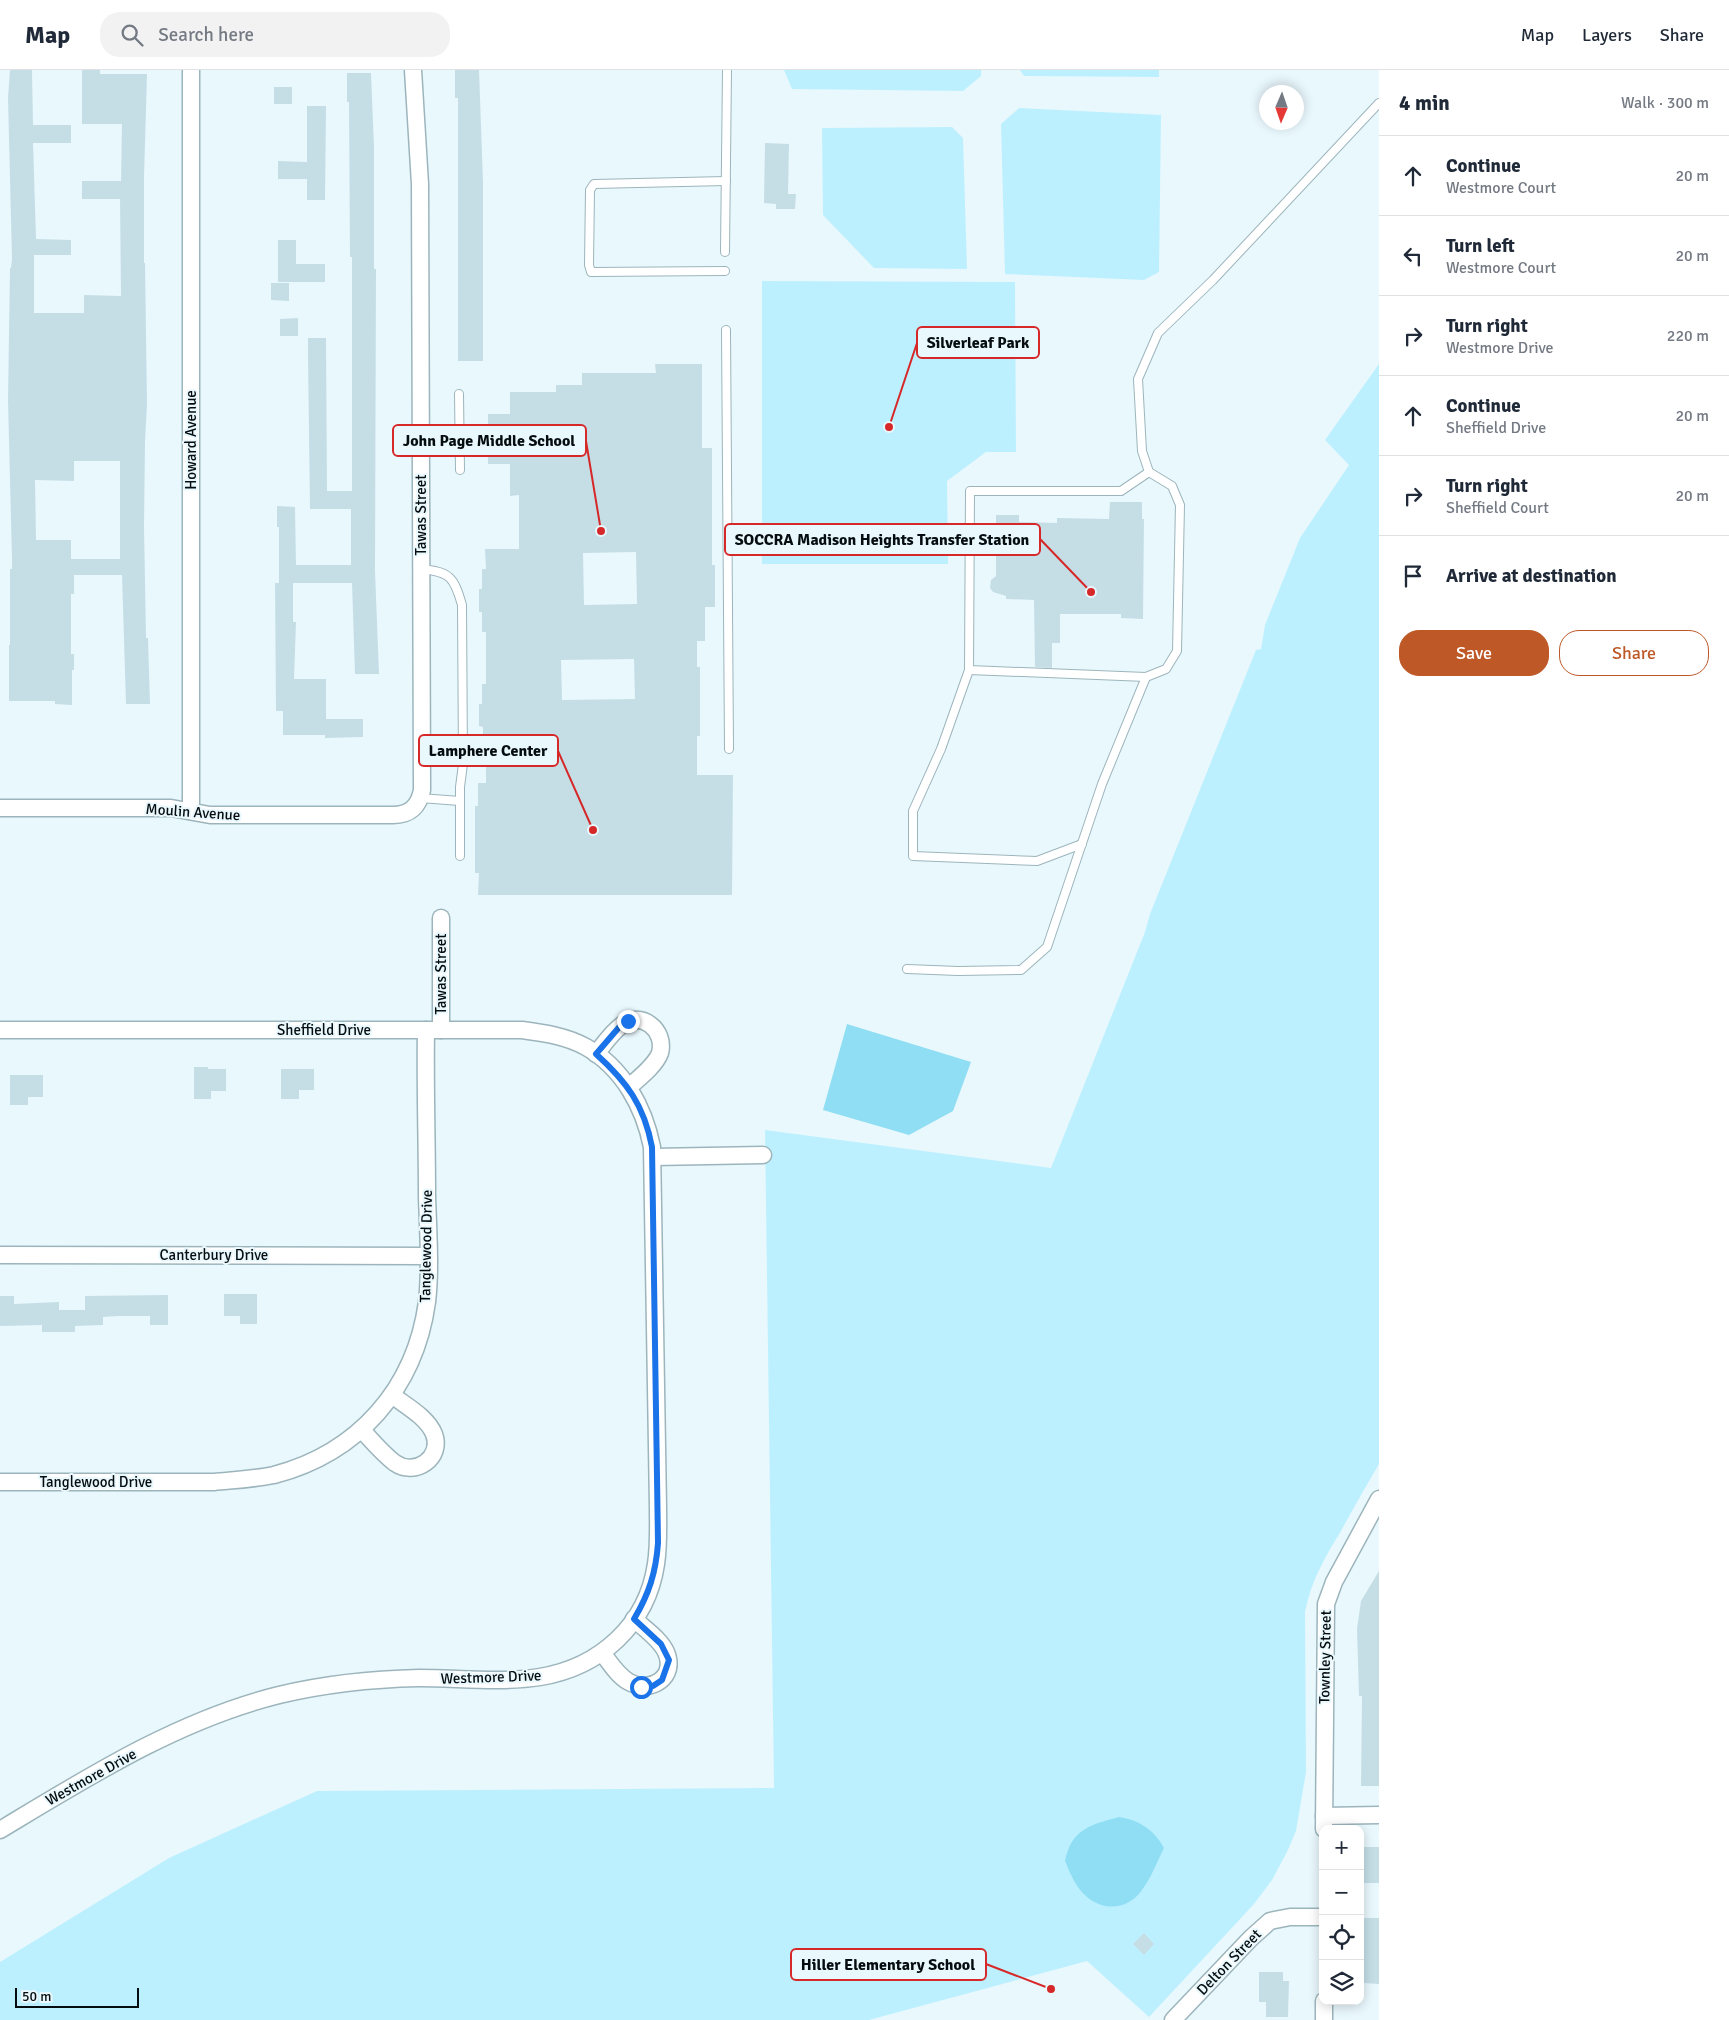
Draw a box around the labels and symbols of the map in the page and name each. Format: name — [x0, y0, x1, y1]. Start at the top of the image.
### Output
north arrow — [1259, 85, 1304, 130]
callout: Silverleaf Park — [917, 327, 1039, 358]
text: Silverleaf Park — [927, 333, 1030, 353]
street label: Howard Avenue — [182, 390, 200, 490]
callout: John Page Middle School — [393, 425, 586, 456]
text: John Page Middle School — [403, 431, 575, 451]
street label: Tawas Street — [412, 475, 430, 555]
callout: SOCCRA Madison Heights Transfer Station — [725, 524, 1040, 555]
text: SOCCRA Madison Heights Transfer Station — [735, 530, 1030, 550]
callout: Lamphere Center — [419, 735, 558, 766]
text: Lamphere Center — [429, 741, 548, 761]
street label: Moulin Avenue — [145, 800, 241, 824]
street label: Tawas Street — [432, 934, 450, 1014]
route end — [617, 1010, 640, 1033]
street label: Sheffield Drive — [277, 1021, 371, 1039]
street label: Tanglewood Drive — [416, 1190, 436, 1302]
street label: Canterbury Drive — [160, 1246, 268, 1264]
street label: Tanglewood Drive — [40, 1473, 152, 1491]
street label: Townley Street — [1315, 1610, 1335, 1704]
street label: Westmore Drive — [440, 1666, 542, 1688]
route start — [630, 1676, 653, 1699]
street label: Westmore Drive — [43, 1745, 139, 1809]
street label: Delton Street — [1193, 1925, 1265, 1999]
callout: Hiller Elementary School — [791, 1949, 986, 1980]
text: Hiller Elementary School — [801, 1955, 975, 1975]
scale bar — [15, 1985, 139, 2008]

